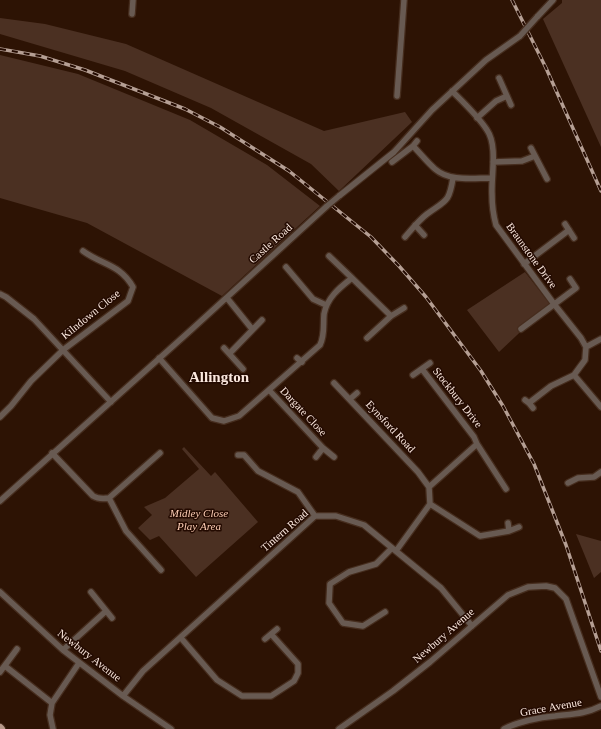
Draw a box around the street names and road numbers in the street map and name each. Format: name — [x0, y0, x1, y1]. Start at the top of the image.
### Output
street label: Castle Road — [247, 221, 295, 267]
street label: Braunstone Drive — [503, 221, 559, 291]
street label: Kilndown Close — [59, 287, 123, 343]
street label: Stockbury Drive — [429, 365, 485, 431]
street label: Dargate Close — [277, 385, 329, 439]
street label: Eynsford Road — [363, 398, 417, 456]
street label: Tintern Road — [259, 507, 311, 555]
street label: Newbury Avenue — [411, 606, 477, 666]
street label: Newbury Avenue — [55, 627, 123, 685]
street label: Grace Avenue — [519, 696, 583, 720]

